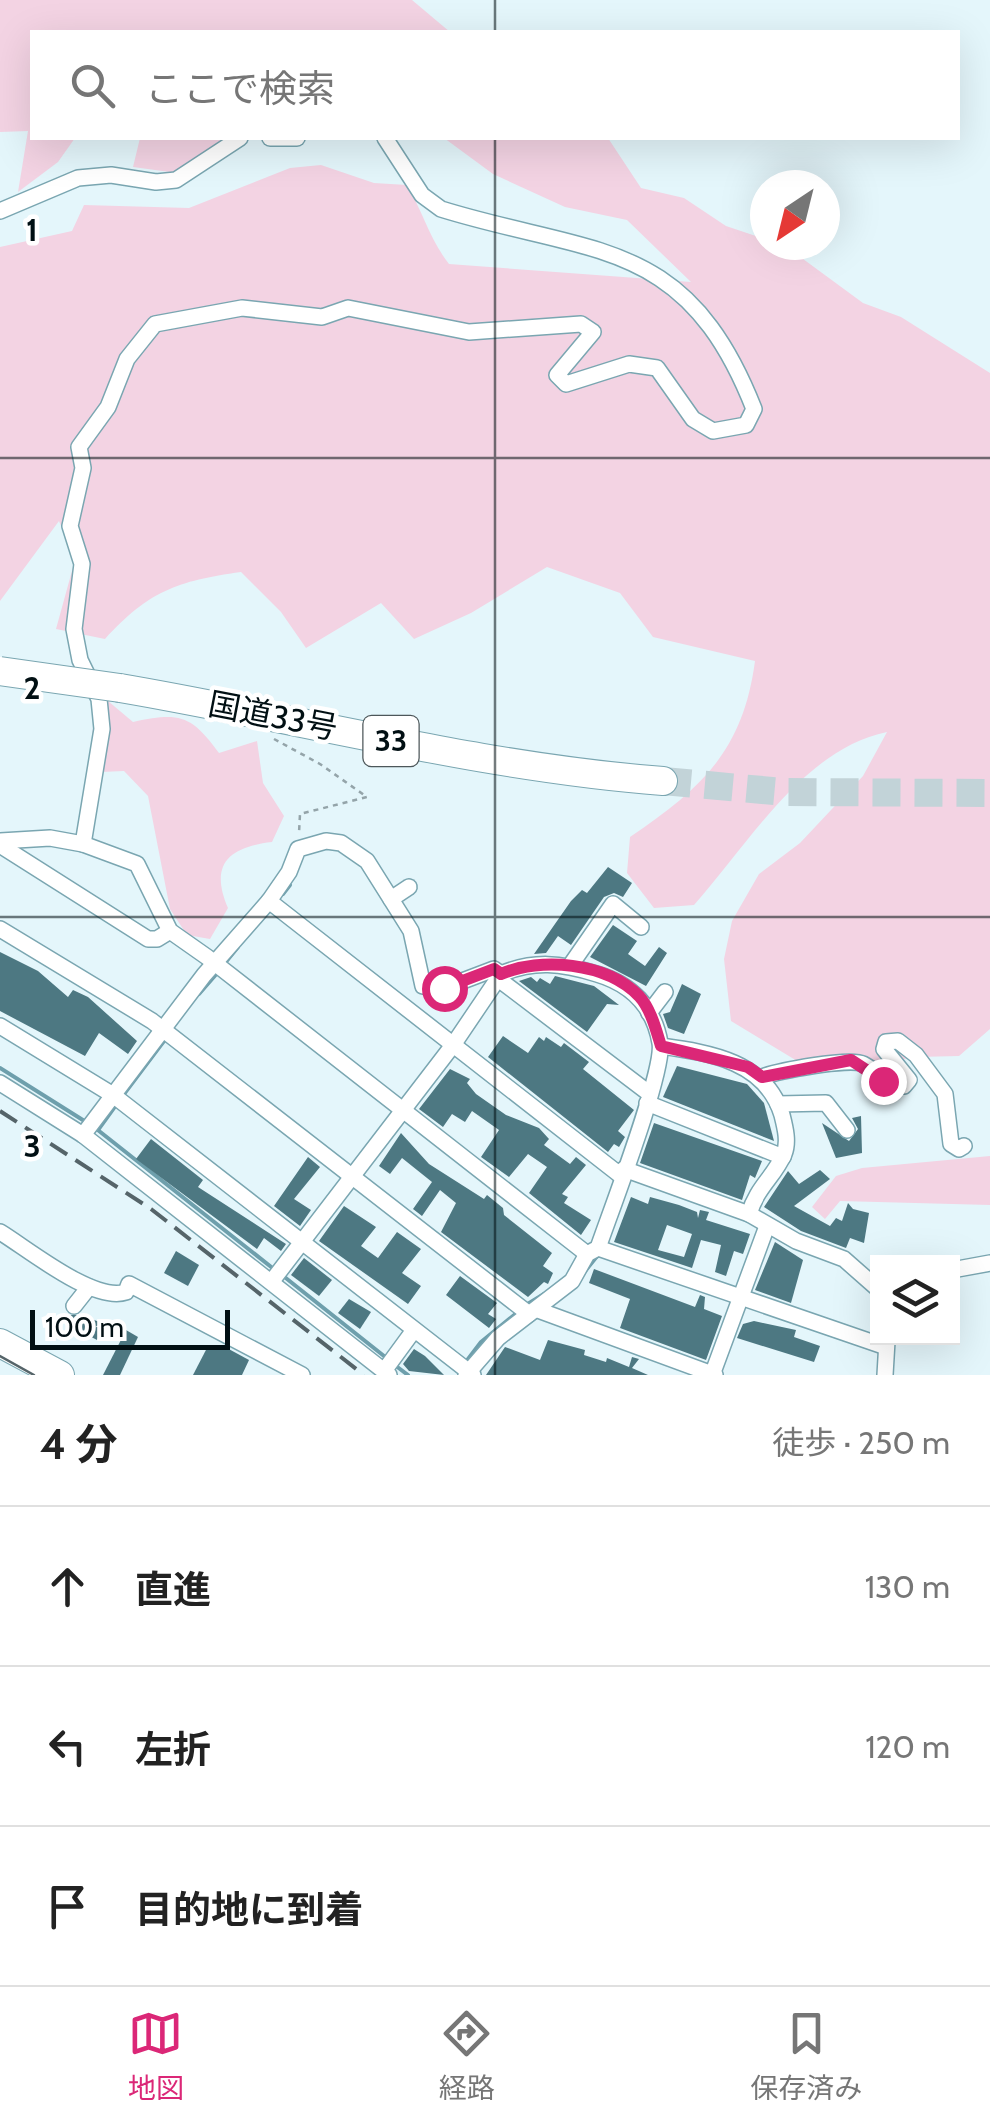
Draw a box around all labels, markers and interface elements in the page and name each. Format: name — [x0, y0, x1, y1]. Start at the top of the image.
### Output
search box — [30, 30, 960, 140]
icon: search — [65, 58, 120, 113]
text: ここで検索 — [145, 65, 335, 112]
north arrow — [750, 170, 840, 260]
text: 1 — [26, 210, 38, 249]
text: 2 — [24, 668, 40, 707]
street label: 国道33号 — [205, 684, 341, 747]
road number: 33 — [364, 716, 418, 766]
route start — [422, 966, 468, 1012]
route end — [861, 1059, 907, 1105]
text: 3 — [23, 1126, 41, 1165]
map controls — [870, 1255, 960, 1345]
button: layers — [870, 1255, 960, 1345]
scale bar — [30, 1305, 230, 1350]
text: 100 m — [45, 1310, 124, 1344]
text: 4 分 — [40, 1418, 118, 1470]
text: 徒歩 · 250 m — [772, 1423, 950, 1462]
icon: ahead — [40, 1559, 95, 1614]
text: 直進 — [135, 1566, 211, 1613]
text: 130 m — [865, 1567, 950, 1606]
icon: left — [40, 1719, 95, 1774]
text: 左折 — [135, 1726, 211, 1773]
text: 120 m — [865, 1727, 950, 1766]
icon: arrive — [40, 1879, 95, 1934]
text: 目的地に到着 — [135, 1886, 363, 1933]
tab: 地図 — [128, 2006, 184, 2106]
tab: 経路 — [439, 2006, 495, 2106]
tab: 保存済み — [750, 2006, 862, 2106]

